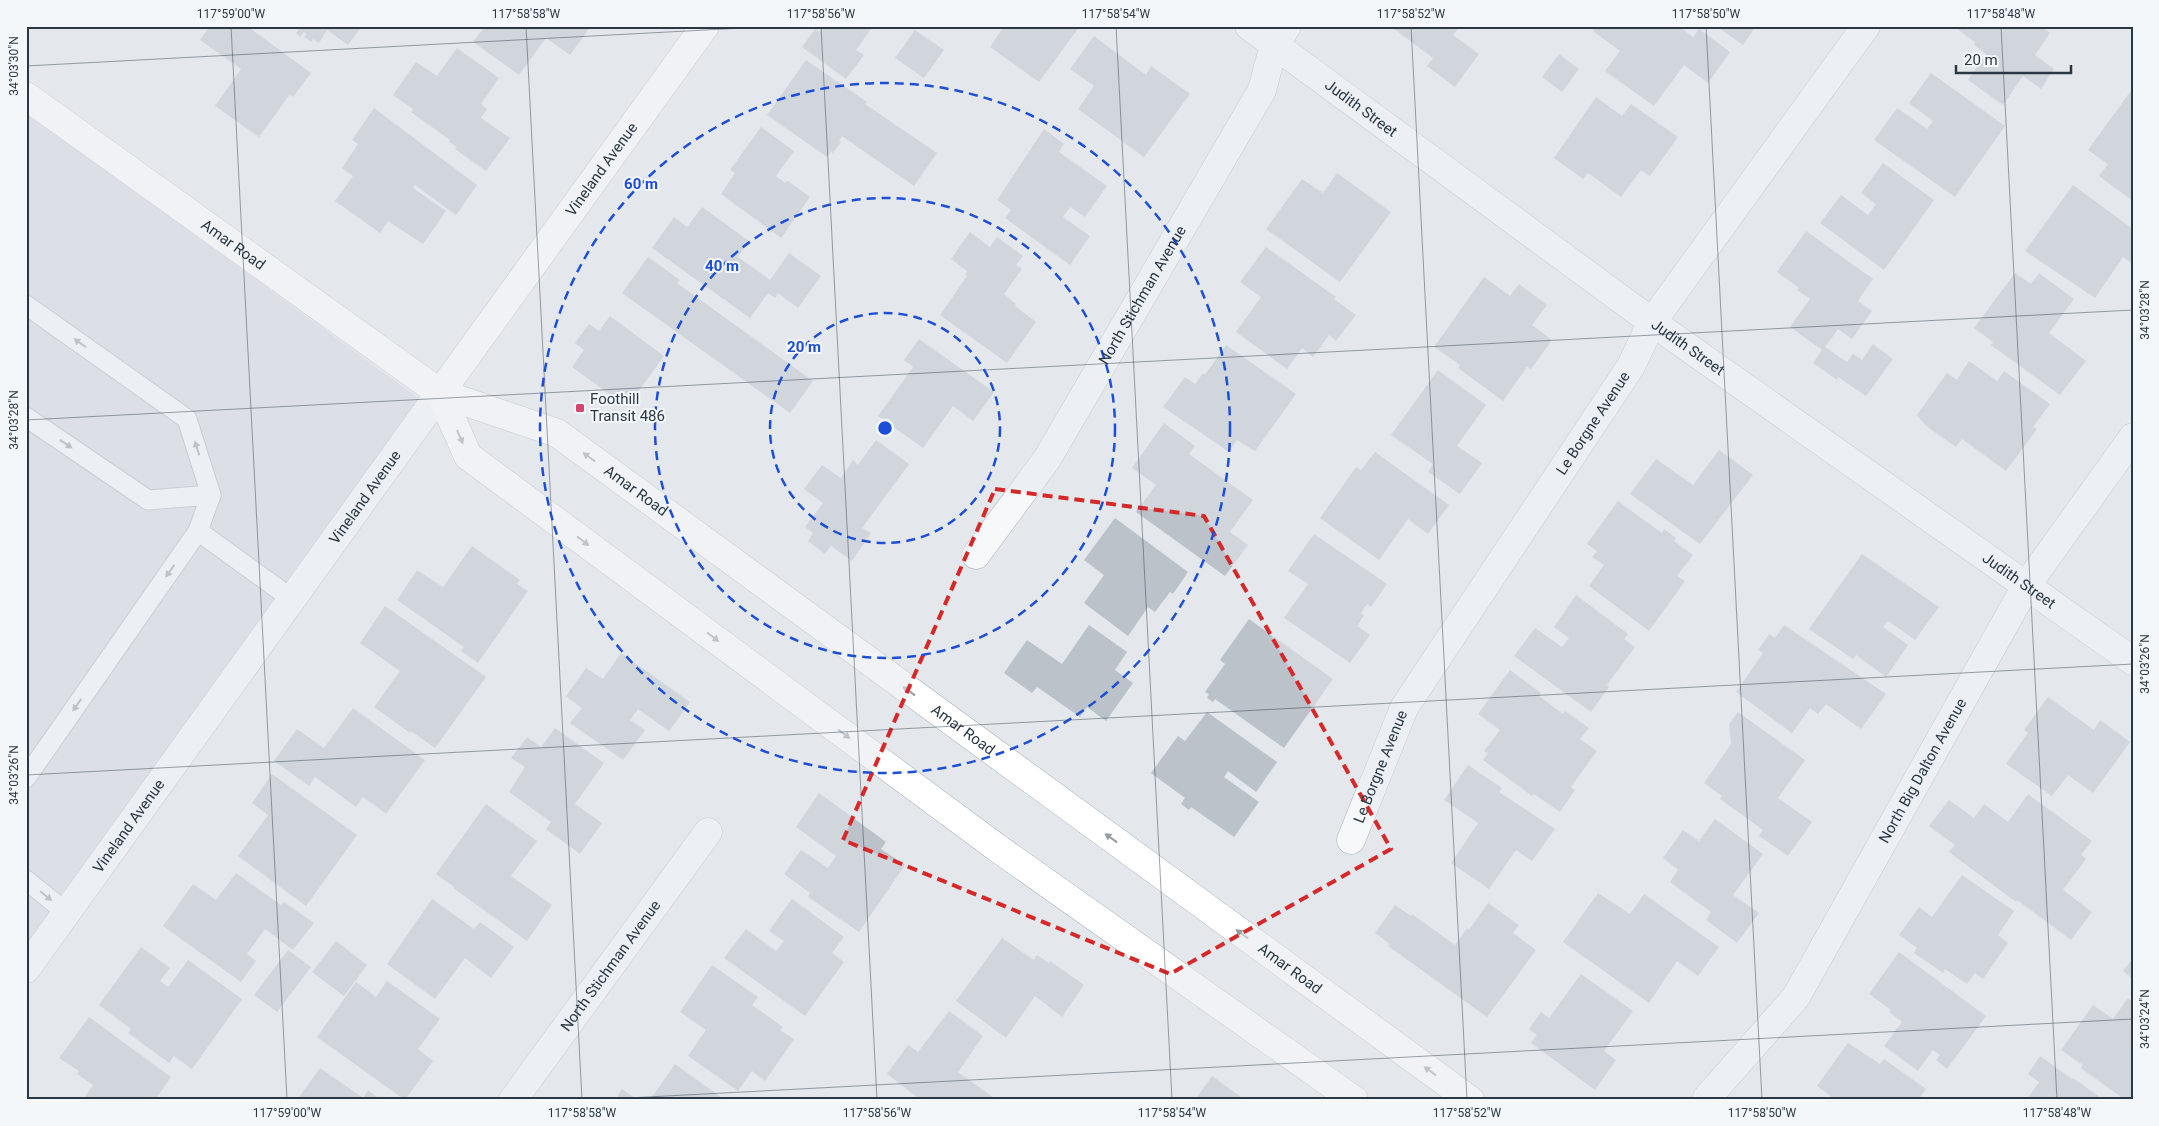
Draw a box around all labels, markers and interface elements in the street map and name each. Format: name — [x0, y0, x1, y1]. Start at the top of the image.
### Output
text: 117°59'00"W — [197, 7, 265, 21]
text: 117°58'58"W — [492, 7, 560, 21]
text: 117°58'56"W — [787, 7, 855, 21]
text: 117°58'54"W — [1082, 7, 1150, 21]
text: 117°58'52"W — [1377, 7, 1445, 21]
text: 117°58'50"W — [1672, 7, 1740, 21]
text: 117°58'48"W — [1967, 7, 2035, 21]
text: 34°03'30"N — [7, 36, 21, 96]
scale bar — [1956, 42, 2072, 74]
text: 20 m — [1964, 51, 1998, 69]
street label: Judith Street — [1321, 76, 1401, 141]
street label: Vineland Avenue — [562, 119, 641, 219]
text: 60 m — [624, 175, 658, 193]
street label: Amar Road — [198, 216, 269, 274]
street label: North Stichman Avenue — [1095, 222, 1190, 368]
text: 40 m — [705, 257, 739, 275]
text: 34°03'28"N — [2138, 280, 2152, 340]
street label: Judith Street — [1648, 315, 1728, 379]
one-way arrow — [73, 338, 87, 348]
text: 20 m — [787, 338, 821, 356]
street label: Le Borgne Avenue — [1552, 368, 1634, 478]
text: 34°03'28"N — [7, 390, 21, 450]
place label: Foothill Transit 486 — [590, 390, 665, 425]
marker: Foothill Transit 486 — [574, 402, 586, 414]
centre of rings — [876, 419, 894, 437]
one-way arrow — [457, 430, 465, 444]
one-way arrow — [60, 439, 73, 449]
one-way arrow — [192, 441, 200, 456]
street label: Vineland Avenue — [325, 447, 405, 548]
one-way arrow — [582, 452, 596, 462]
street label: Amar Road — [601, 462, 671, 520]
one-way arrow — [576, 535, 589, 546]
street label: Judith Street — [1979, 549, 2059, 613]
one-way arrow — [165, 564, 175, 578]
one-way arrow — [706, 632, 720, 642]
text: 34°03'26"N — [2138, 634, 2152, 694]
one-way arrow — [902, 686, 916, 696]
street label: North Big Dalton Avenue — [1875, 695, 1970, 846]
one-way arrow — [72, 698, 82, 711]
street label: Amar Road — [928, 700, 998, 759]
street label: Le Borgne Avenue — [1350, 708, 1411, 826]
one-way arrow — [837, 729, 851, 739]
text: 34°03'26"N — [7, 745, 21, 805]
street label: Vineland Avenue — [89, 776, 168, 876]
one-way arrow — [1104, 833, 1118, 843]
one-way arrow — [40, 891, 53, 902]
street label: North Stichman Avenue — [557, 897, 664, 1035]
one-way arrow — [1235, 929, 1249, 939]
street label: Amar Road — [1255, 939, 1325, 998]
text: 34°03'24"N — [2138, 989, 2152, 1049]
one-way arrow — [1423, 1066, 1437, 1076]
text: 117°59'00"W — [253, 1106, 321, 1120]
text: 117°58'58"W — [548, 1106, 616, 1120]
text: 117°58'56"W — [843, 1106, 911, 1120]
text: 117°58'54"W — [1138, 1106, 1206, 1120]
text: 117°58'52"W — [1433, 1106, 1501, 1120]
text: 117°58'50"W — [1728, 1106, 1796, 1120]
text: 117°58'48"W — [2023, 1106, 2091, 1120]

